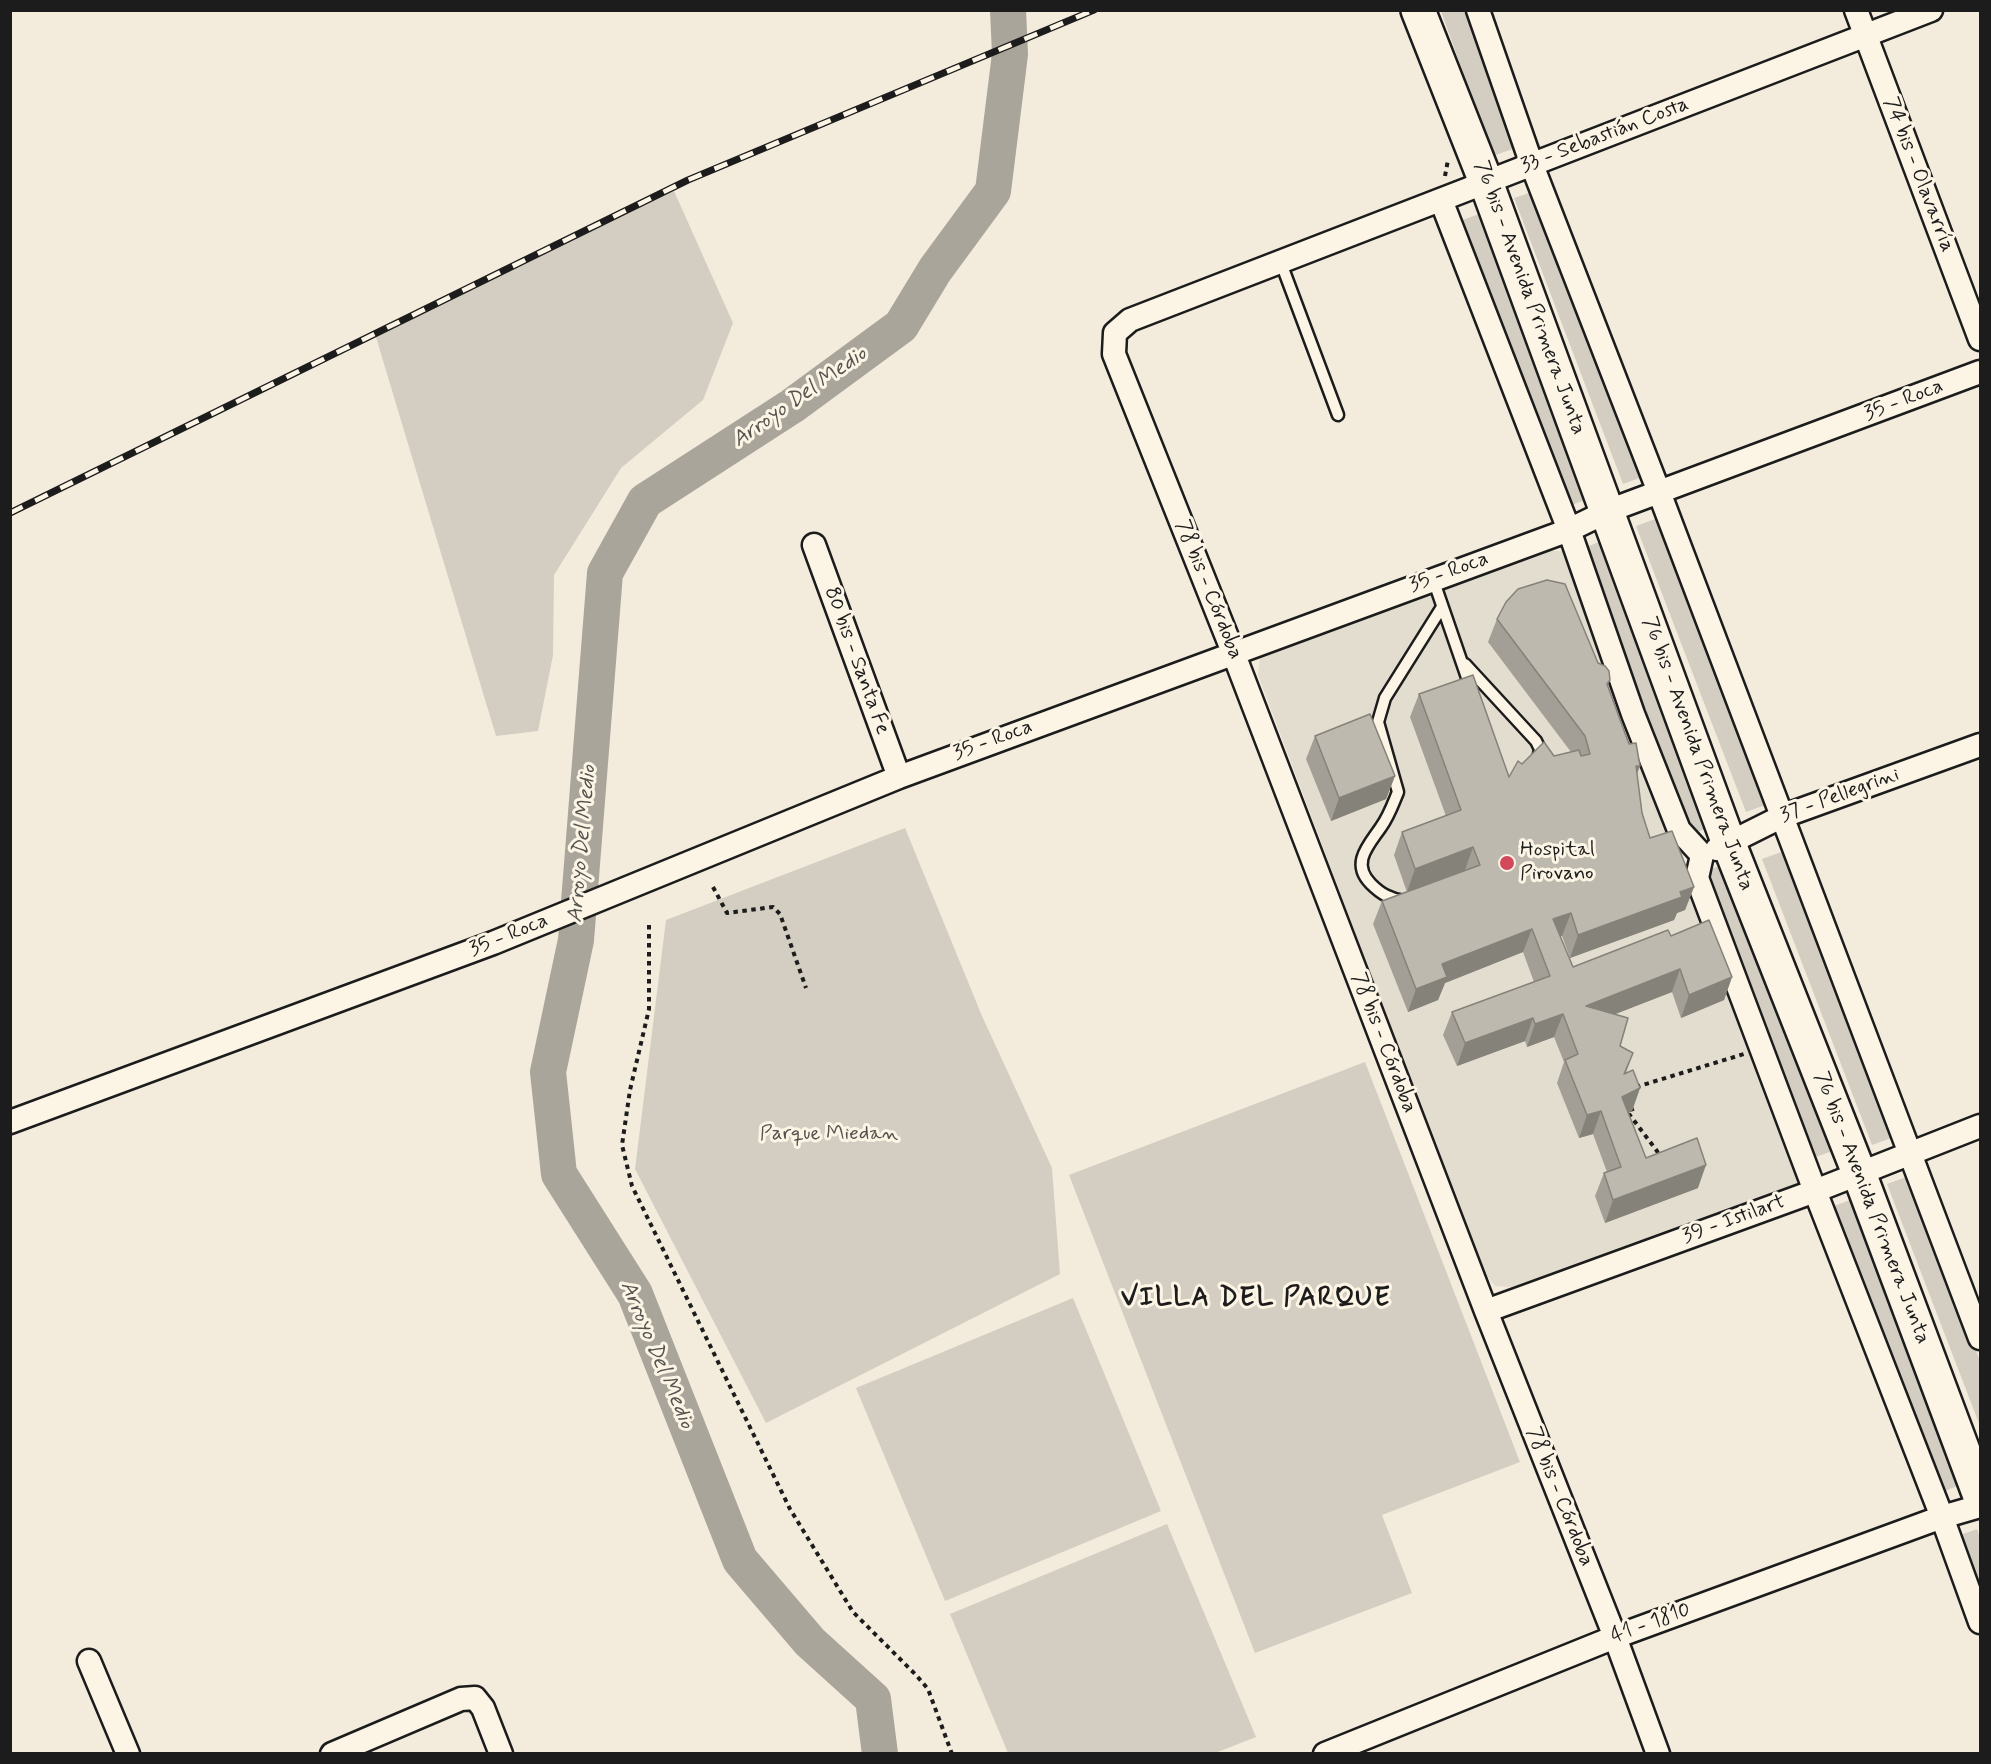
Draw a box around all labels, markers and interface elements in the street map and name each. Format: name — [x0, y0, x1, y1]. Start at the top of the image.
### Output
street label: 33 - Sebastián Costa — [1517, 92, 1693, 180]
street label: 74 bis - Olavarría — [1877, 94, 1959, 256]
street label: 76 bis - Avenida Primera Junta — [1468, 158, 1590, 438]
water label: Arroyo Del Medio — [728, 342, 872, 454]
street label: 35 - Roca — [1861, 374, 1947, 428]
street label: 78 bis - Córdoba — [1169, 517, 1247, 663]
street label: 35 - Roca — [1406, 547, 1492, 599]
street label: 80 bis - Santa Fe — [818, 584, 894, 738]
street label: 76 bis - Avenida Primera Junta — [1636, 614, 1758, 894]
street label: 35 - Roca — [950, 715, 1036, 767]
street label: 37 - Pellegrini — [1777, 763, 1903, 829]
water label: Arroyo Del Medio — [563, 764, 603, 924]
place label: Hospital Pirovano — [1520, 838, 1595, 888]
marker: Hospital Pirovano — [1498, 854, 1516, 872]
street label: 35 - Roca — [466, 909, 552, 963]
street label: 78 bis - Córdoba — [1345, 969, 1421, 1117]
street label: 76 bis - Avenida Primera Junta — [1807, 1068, 1935, 1348]
park label: Parque Miedan — [760, 1122, 898, 1148]
street label: 39 - Istilart — [1679, 1190, 1789, 1250]
water label: Arroyo Del Medio — [613, 1277, 699, 1433]
district label: VILLA DEL PARQUE — [1124, 1283, 1388, 1315]
street label: 78 bis - Córdoba — [1520, 1424, 1598, 1570]
street label: 41 - 1810 — [1608, 1598, 1694, 1650]

